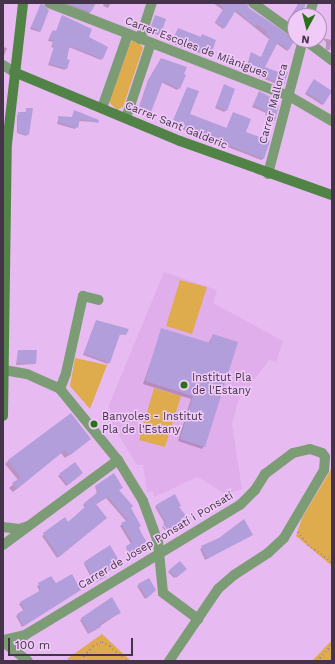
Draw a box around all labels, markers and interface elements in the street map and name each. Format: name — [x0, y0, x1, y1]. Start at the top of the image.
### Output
north arrow — [287, 8, 327, 48]
street label: Carrer Escoles de Miànigues — [123, 15, 269, 81]
text: N — [301, 32, 310, 46]
street label: Carrer Mallorca — [257, 62, 291, 146]
street label: Carrer Sant Galderic — [123, 99, 229, 153]
place label: Institut Pla de l'Estany — [192, 372, 251, 398]
marker: Institut Pla de l'Estany — [179, 380, 189, 390]
place label: Banyoles - Institut Pla de l'Estany — [102, 411, 202, 437]
marker: Banyoles - Institut Pla de l'Estany — [89, 419, 99, 429]
street label: Carrer de Josep Ponsatí i Ponsatí — [76, 489, 236, 593]
scale bar — [10, 630, 135, 656]
text: 100 m — [15, 638, 50, 652]

